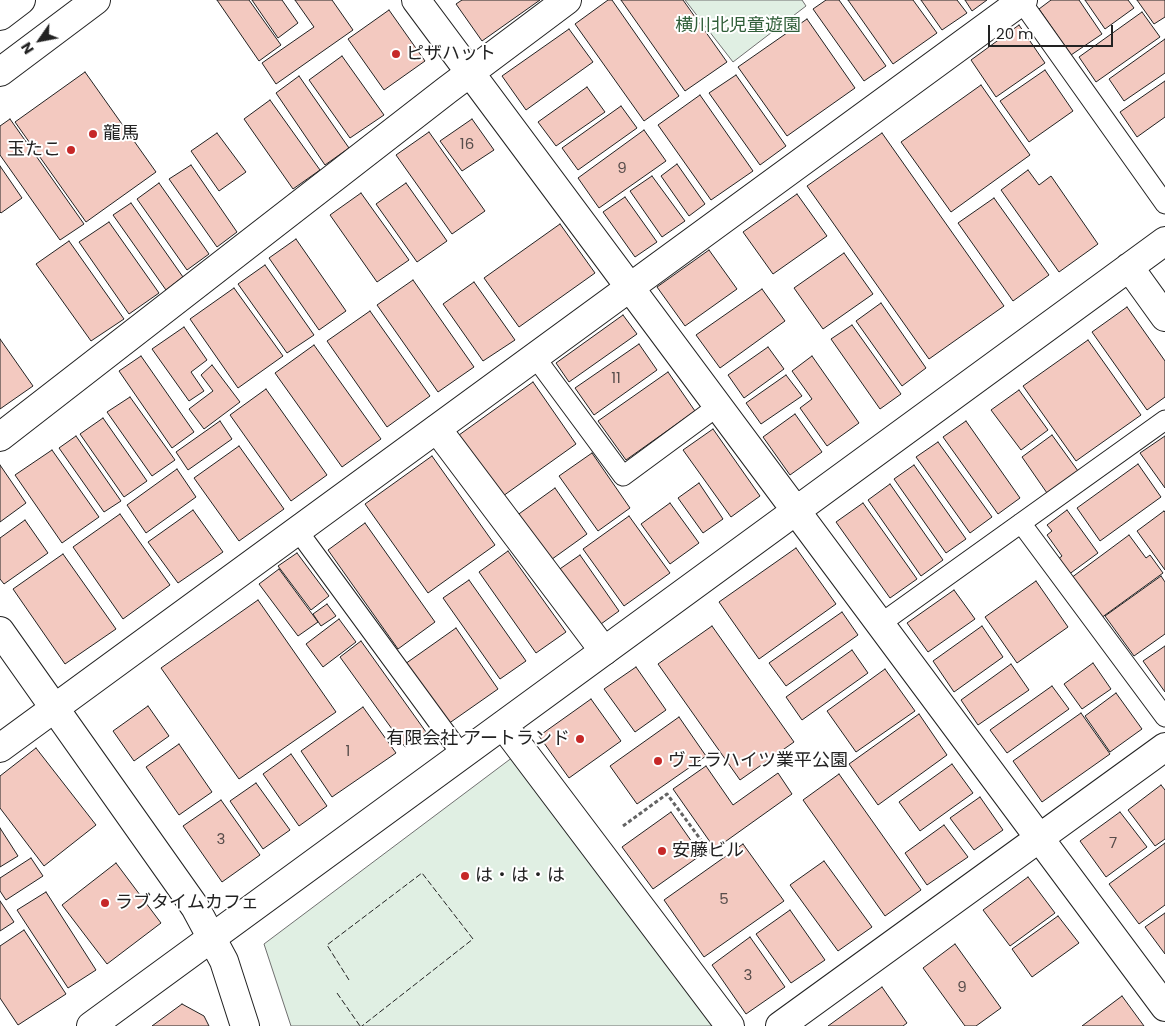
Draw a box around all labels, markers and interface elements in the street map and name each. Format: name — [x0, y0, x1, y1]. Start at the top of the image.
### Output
north arrow — [15, 15, 65, 65]
park label: 横川北児童遊園 — [675, 15, 801, 37]
scale bar — [990, 15, 1115, 47]
text: 20 m — [996, 23, 1034, 44]
text: N — [16, 38, 39, 58]
place label: ピザハット — [406, 43, 496, 65]
marker: ピザハット — [390, 48, 402, 60]
place label: 龍馬 — [103, 123, 139, 145]
marker: 龍馬 — [87, 128, 99, 140]
house number: 16 — [460, 136, 474, 154]
place label: 玉たこ — [7, 139, 61, 161]
marker: 玉たこ — [65, 144, 77, 156]
house number: 9 — [617, 160, 627, 178]
house number: 11 — [611, 370, 621, 388]
place label: 有限会社 アートランド — [386, 728, 570, 750]
marker: 有限会社 アートランド — [574, 733, 586, 745]
house number: 1 — [346, 743, 350, 761]
place label: ヴェラハイツ業平公園 — [668, 750, 848, 772]
marker: ヴェラハイツ業平公園 — [652, 755, 664, 767]
house number: 3 — [217, 831, 225, 849]
house number: 7 — [1109, 835, 1117, 853]
place label: 安藤ビル — [672, 840, 744, 862]
marker: 安藤ビル — [656, 845, 668, 857]
place label: は・は・は — [475, 865, 565, 887]
marker: は・は・は — [459, 870, 471, 882]
house number: 5 — [719, 891, 729, 909]
place label: ラブタイムカフェ — [115, 892, 259, 914]
marker: ラブタイムカフェ — [99, 897, 111, 909]
house number: 3 — [744, 967, 752, 985]
house number: 9 — [957, 979, 967, 997]

